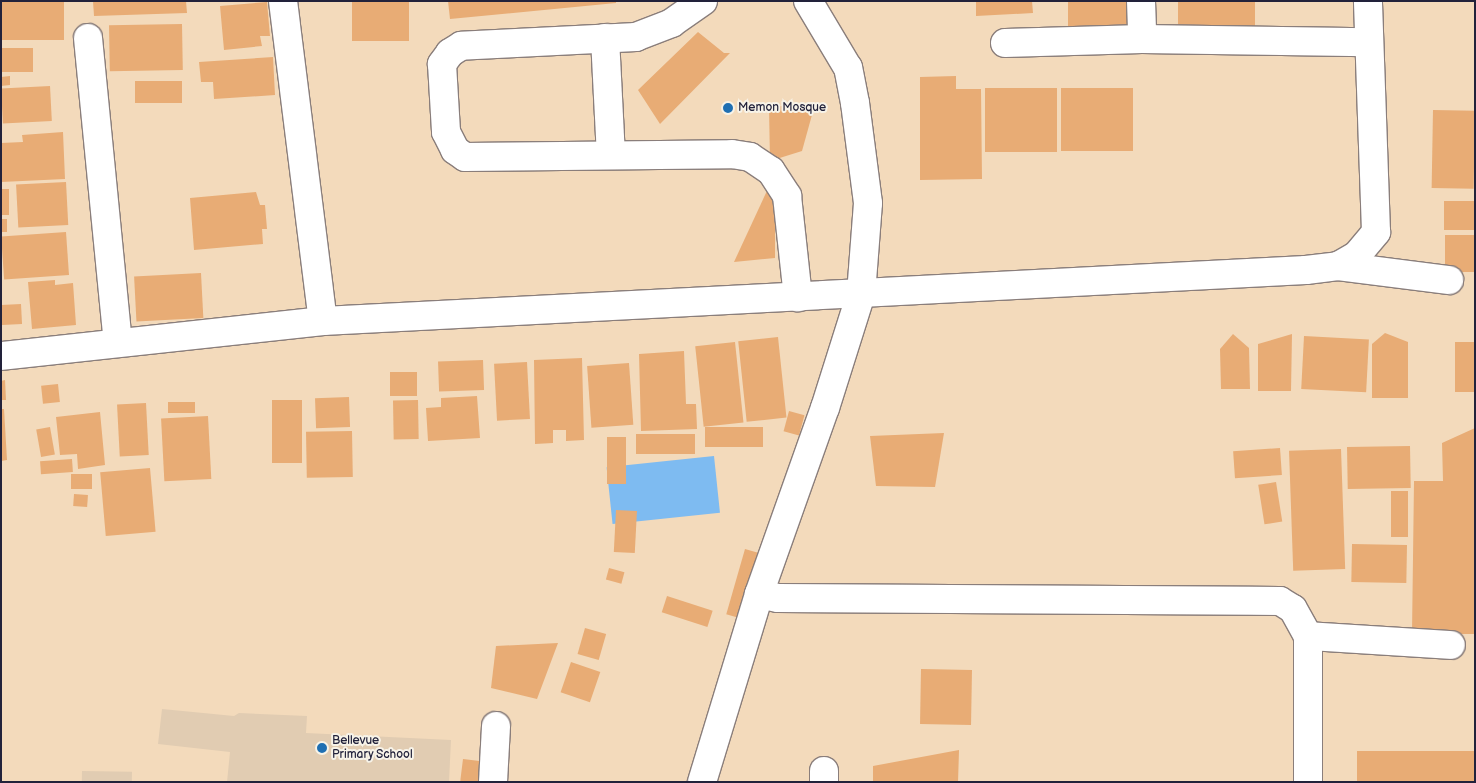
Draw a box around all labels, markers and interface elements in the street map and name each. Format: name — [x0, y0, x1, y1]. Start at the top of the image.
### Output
place label: Memon Mosque — [738, 101, 826, 115]
marker: Memon Mosque — [722, 102, 734, 114]
place label: Bellevue Primary School — [332, 734, 414, 762]
marker: Bellevue Primary School — [316, 742, 328, 754]

